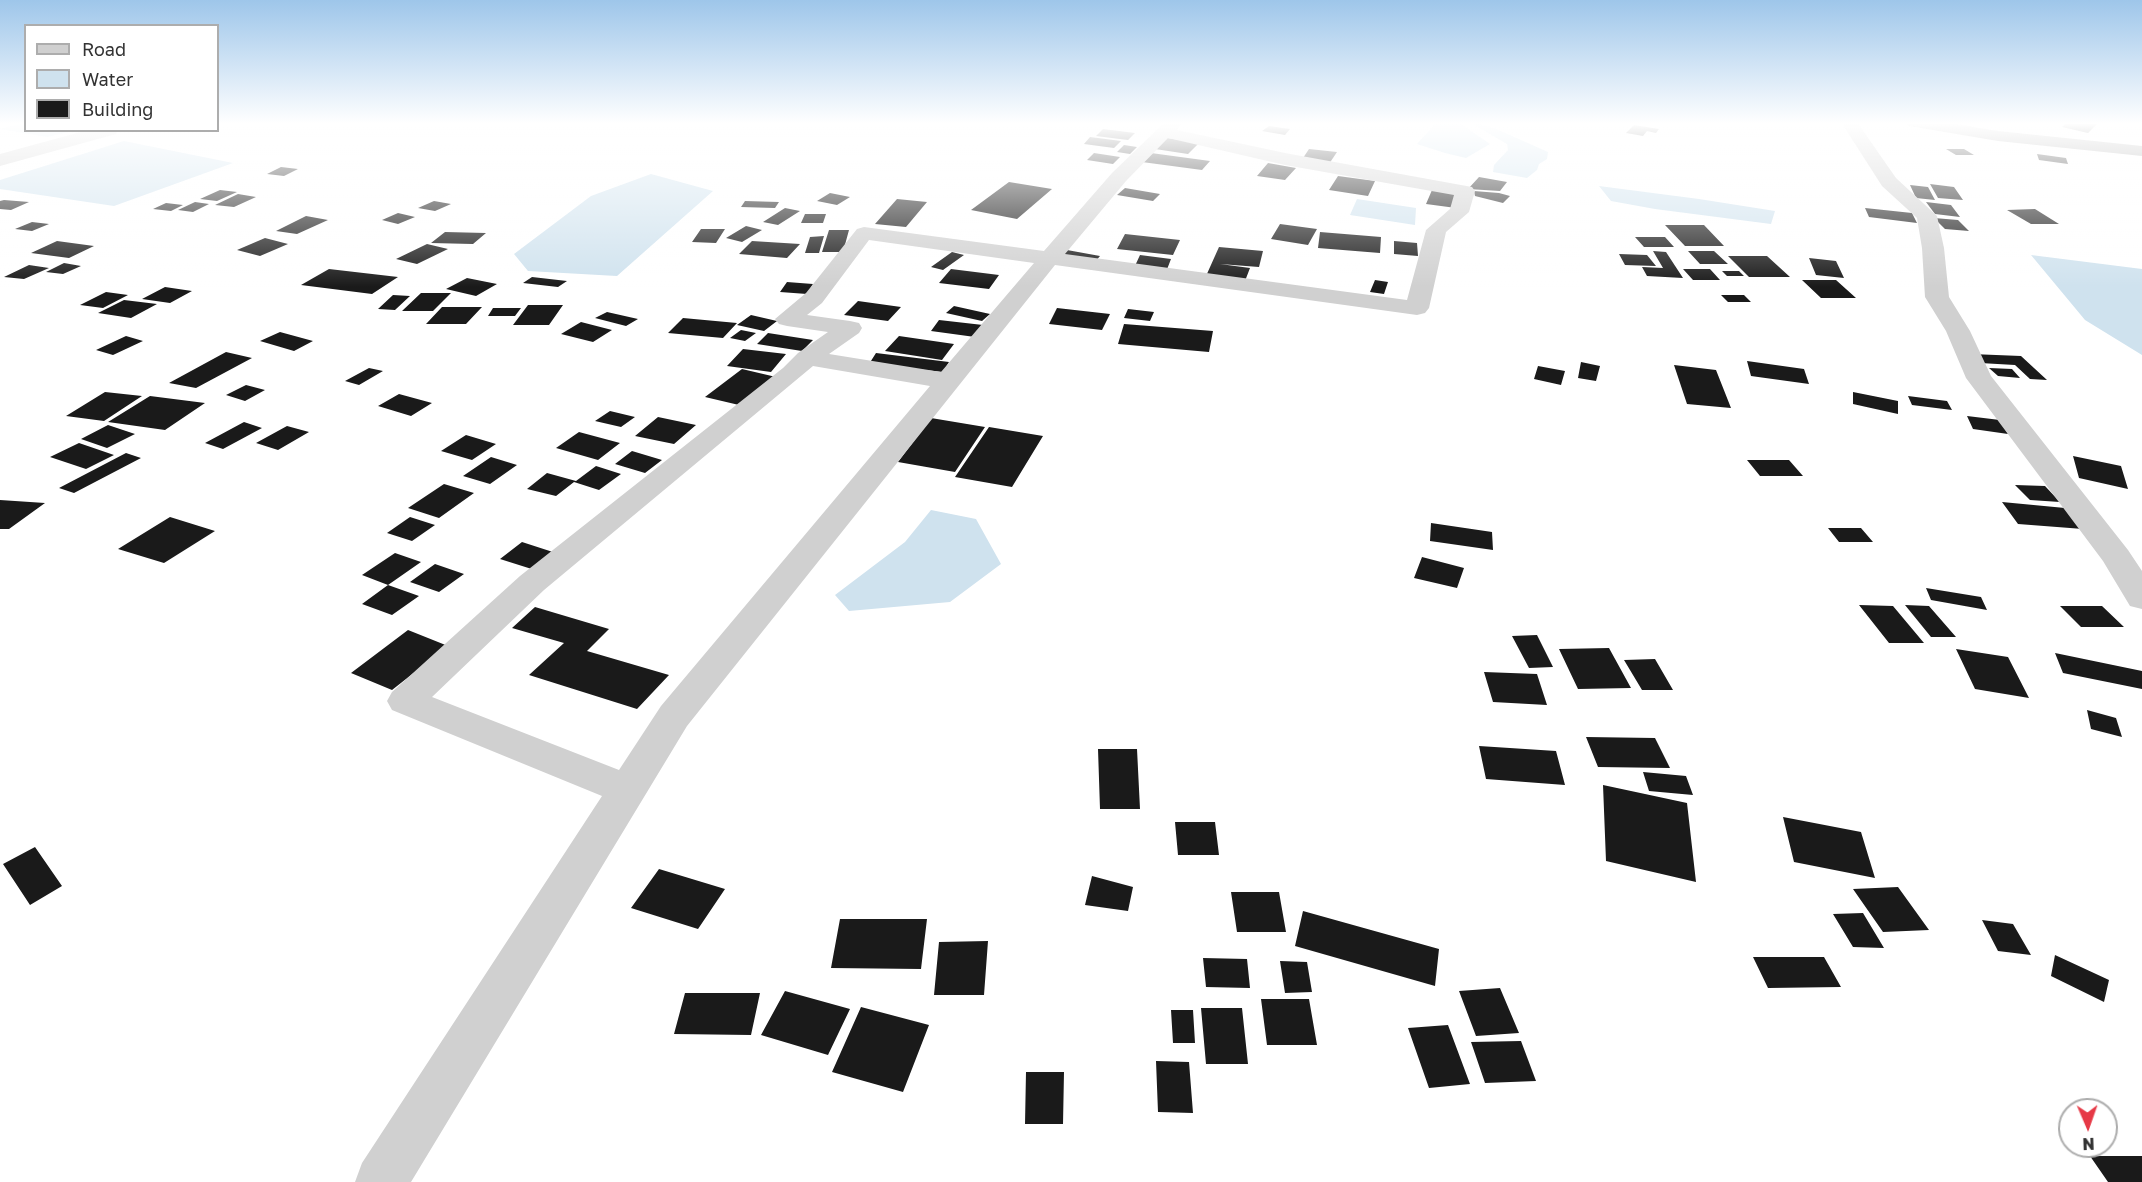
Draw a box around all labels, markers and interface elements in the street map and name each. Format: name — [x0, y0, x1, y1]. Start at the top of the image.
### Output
legend — [24, 24, 219, 132]
text: Road — [82, 38, 126, 60]
text: Water — [82, 68, 133, 90]
text: Building — [82, 98, 153, 120]
north arrow — [2058, 1098, 2118, 1158]
text: N — [2082, 1134, 2095, 1154]

